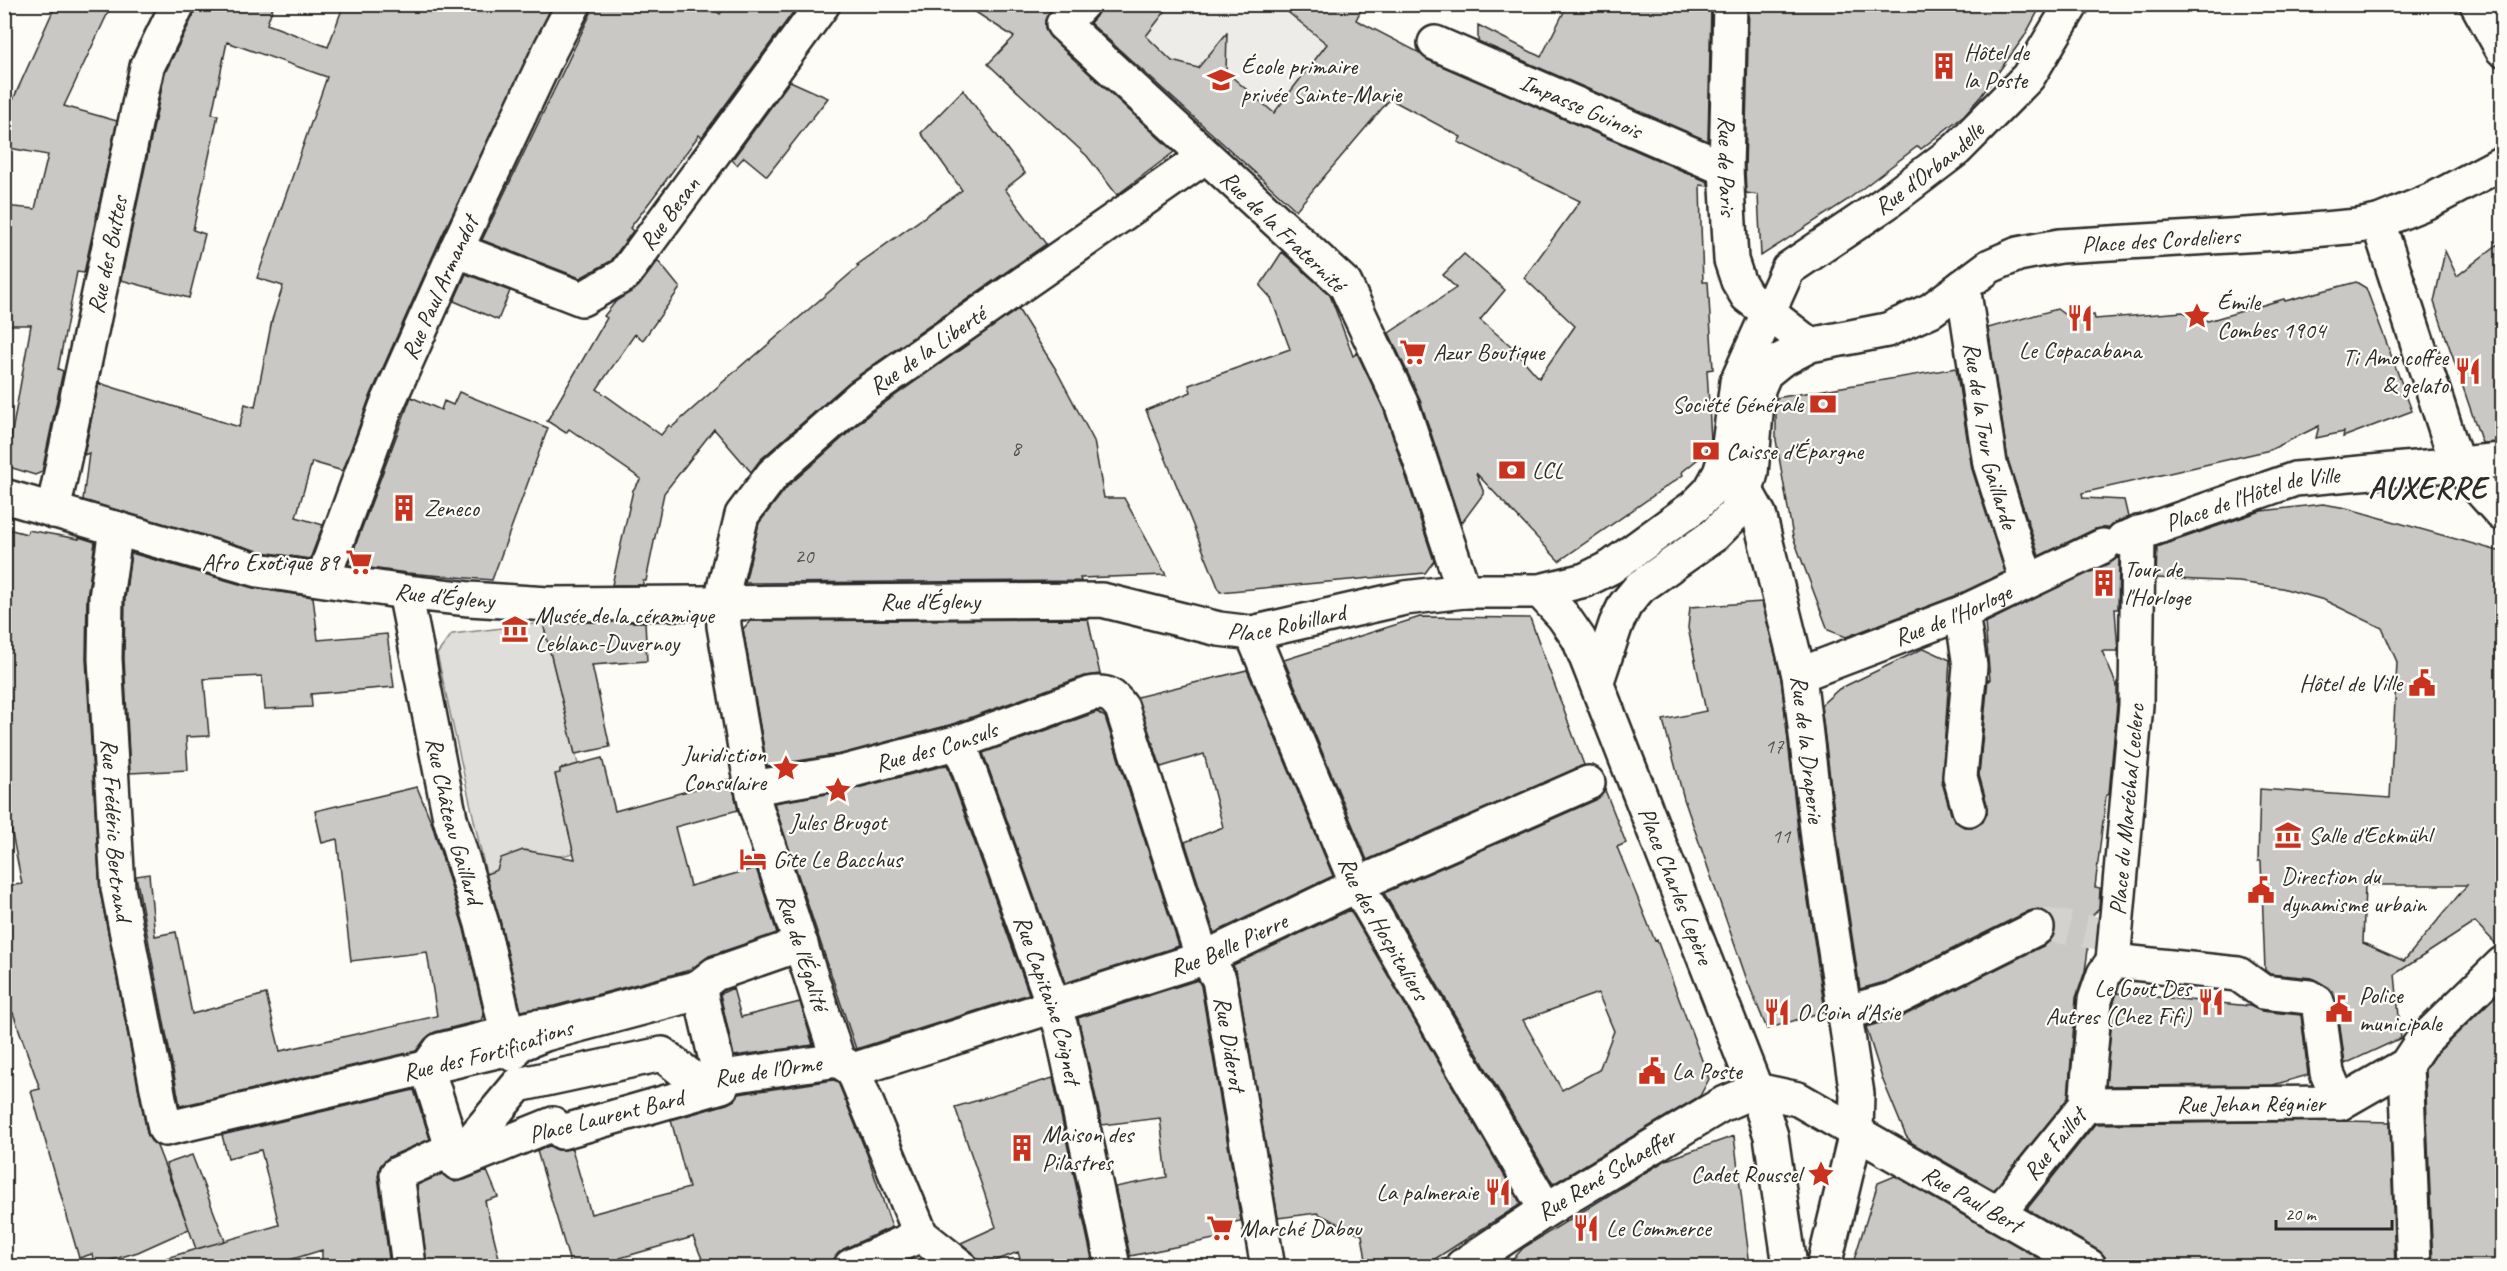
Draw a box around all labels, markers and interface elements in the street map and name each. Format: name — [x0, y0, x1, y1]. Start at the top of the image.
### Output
place label: Hôtel de la Poste — [1964, 37, 2031, 95]
place label: École primaire privée Sainte-Marie — [1241, 51, 1404, 109]
building icon: Hôtel de la Poste — [1929, 51, 1959, 81]
school or university icon: École primaire privée Sainte-Marie — [1206, 65, 1236, 95]
street label: Impasse Guinois — [1515, 67, 1648, 146]
street label: Rue d'Orbandelle — [1868, 114, 1992, 222]
street label: Rue de Paris — [1711, 116, 1744, 218]
street label: Rue de la Fraternité — [1214, 164, 1355, 301]
street label: Rue Besan — [632, 170, 706, 256]
street label: Rue des Buttes — [80, 191, 135, 316]
street label: Rue Paul Armandot — [394, 208, 486, 364]
street label: Place des Cordeliers — [2081, 220, 2242, 260]
place label: Émile Combes 1904 — [2217, 287, 2328, 345]
street label: Rue de la Liberté — [863, 297, 995, 401]
place icon: Émile Combes 1904 — [2182, 301, 2212, 331]
restaurant icon: Le Copacabana — [2065, 303, 2095, 333]
place label: Le Copacabana — [2019, 335, 2143, 365]
supermarket icon: Azur Boutique — [1398, 337, 1428, 367]
place label: Azur Boutique — [1433, 337, 1547, 367]
street label: Rue de la Tour Gaillarde — [1957, 340, 2025, 534]
place label: Ti Amo coffee & gelato — [2342, 342, 2450, 400]
restaurant icon: Ti Amo coffee & gelato — [2453, 356, 2483, 386]
place label: Société Générale — [1672, 389, 1805, 419]
bank icon: Société Générale — [1808, 389, 1838, 419]
house number: 8 — [1011, 435, 1023, 461]
bank icon: Caisse d'Épargne — [1691, 436, 1721, 466]
place label: Caisse d'Épargne — [1726, 436, 1865, 466]
bank icon: LCL — [1497, 455, 1527, 485]
place label: LCL — [1532, 455, 1564, 485]
street label: Place de l'Hôtel de Ville — [2161, 460, 2343, 538]
district label: AUXERRE — [2369, 469, 2490, 507]
building icon: Zeneco — [389, 493, 419, 523]
place label: Zeneco — [424, 493, 480, 523]
house number: 20 — [795, 543, 815, 569]
place label: Afro Exotique 89 — [202, 547, 341, 577]
supermarket icon: Afro Exotique 89 — [344, 547, 374, 577]
place label: Tour de l'Horloge — [2124, 554, 2193, 612]
building icon: Tour de l'Horloge — [2089, 568, 2119, 598]
street label: Rue d'Égleny — [393, 576, 497, 616]
street label: Rue de l'Horloge — [1890, 576, 2018, 652]
street label: Rue d'Égleny — [880, 586, 982, 617]
street label: Place Robillard — [1226, 596, 1352, 648]
place label: Musée de la céramique Leblanc-Duvernoy — [535, 600, 716, 658]
museum icon: Musée de la céramique Leblanc-Duvernoy — [500, 614, 530, 644]
place label: Hôtel de Ville — [2299, 668, 2404, 698]
public building icon: Hôtel de Ville — [2407, 668, 2437, 698]
street label: Rue de la Draperie — [1784, 674, 1831, 827]
street label: Place du Maréchal Leclerc — [2102, 701, 2151, 916]
street label: Rue des Consuls — [872, 714, 1003, 778]
house number: 17 — [1765, 733, 1785, 759]
street label: Rue Château Gaillard — [419, 735, 491, 911]
street label: Rue Frédéric Bertrand — [95, 738, 140, 927]
place label: Juridiction Consulaire — [681, 739, 768, 797]
place icon: Juridiction Consulaire — [771, 753, 801, 783]
place icon: Jules Brugot — [823, 775, 853, 805]
street label: Place Charles Lepère — [1631, 803, 1721, 971]
place label: Jules Brugot — [789, 807, 888, 837]
museum icon: Salle d'Eckmühl — [2273, 820, 2303, 850]
place label: Salle d'Eckmühl — [2308, 820, 2435, 850]
house number: 11 — [1772, 823, 1792, 849]
hotel icon: Gîte Le Bacchus — [738, 844, 768, 874]
place label: Gîte Le Bacchus — [773, 844, 904, 874]
street label: Rue des Hospitaliers — [1332, 852, 1437, 1008]
place label: Direction du dynamisme urbain — [2281, 861, 2427, 919]
public building icon: Direction du dynamisme urbain — [2246, 875, 2276, 905]
street label: Rue de l'Égalité — [770, 890, 837, 1018]
street label: Rue Belle Pierre — [1166, 905, 1294, 983]
street label: Rue Capitaine Coignet — [1007, 911, 1089, 1090]
place label: Le Gout Des Autres (Chez Fifi) — [2046, 973, 2193, 1031]
place label: Police municipale — [2359, 980, 2444, 1038]
restaurant icon: Le Gout Des Autres (Chez Fifi) — [2196, 987, 2226, 1017]
street label: Rue Diderot — [1207, 994, 1253, 1096]
public building icon: Police municipale — [2324, 994, 2354, 1024]
restaurant icon: O Coin d'Asie — [1762, 997, 1792, 1027]
place label: O Coin d'Asie — [1797, 997, 1902, 1027]
street label: Rue des Fortifications — [400, 1012, 578, 1088]
street label: Rue de l'Orme — [712, 1047, 825, 1093]
public building icon: La Poste — [1637, 1056, 1667, 1086]
place label: La Poste — [1672, 1056, 1744, 1086]
street label: Place Laurent Bard — [526, 1081, 690, 1150]
street label: Rue Jehan Régnier — [2177, 1088, 2328, 1119]
street label: Rue Faillot — [2016, 1099, 2095, 1186]
place label: Maison des Pilastres — [1042, 1119, 1136, 1177]
street label: Rue René Schaeffer — [1531, 1120, 1683, 1227]
building icon: Maison des Pilastres — [1007, 1133, 1037, 1163]
place label: Cadet Roussel — [1691, 1159, 1805, 1189]
place icon: Cadet Roussel — [1806, 1159, 1836, 1189]
street label: Rue Paul Bert — [1917, 1159, 2030, 1241]
place label: La palmeraie — [1376, 1177, 1480, 1207]
restaurant icon: La palmeraie — [1483, 1177, 1513, 1207]
scale bar — [2276, 1193, 2392, 1231]
text: 20 m — [2285, 1203, 2318, 1225]
supermarket icon: Marché Dabou — [1205, 1213, 1235, 1243]
place label: Marché Dabou — [1240, 1213, 1364, 1243]
restaurant icon: Le Commerce — [1571, 1213, 1601, 1243]
place label: Le Commerce — [1606, 1213, 1713, 1243]

